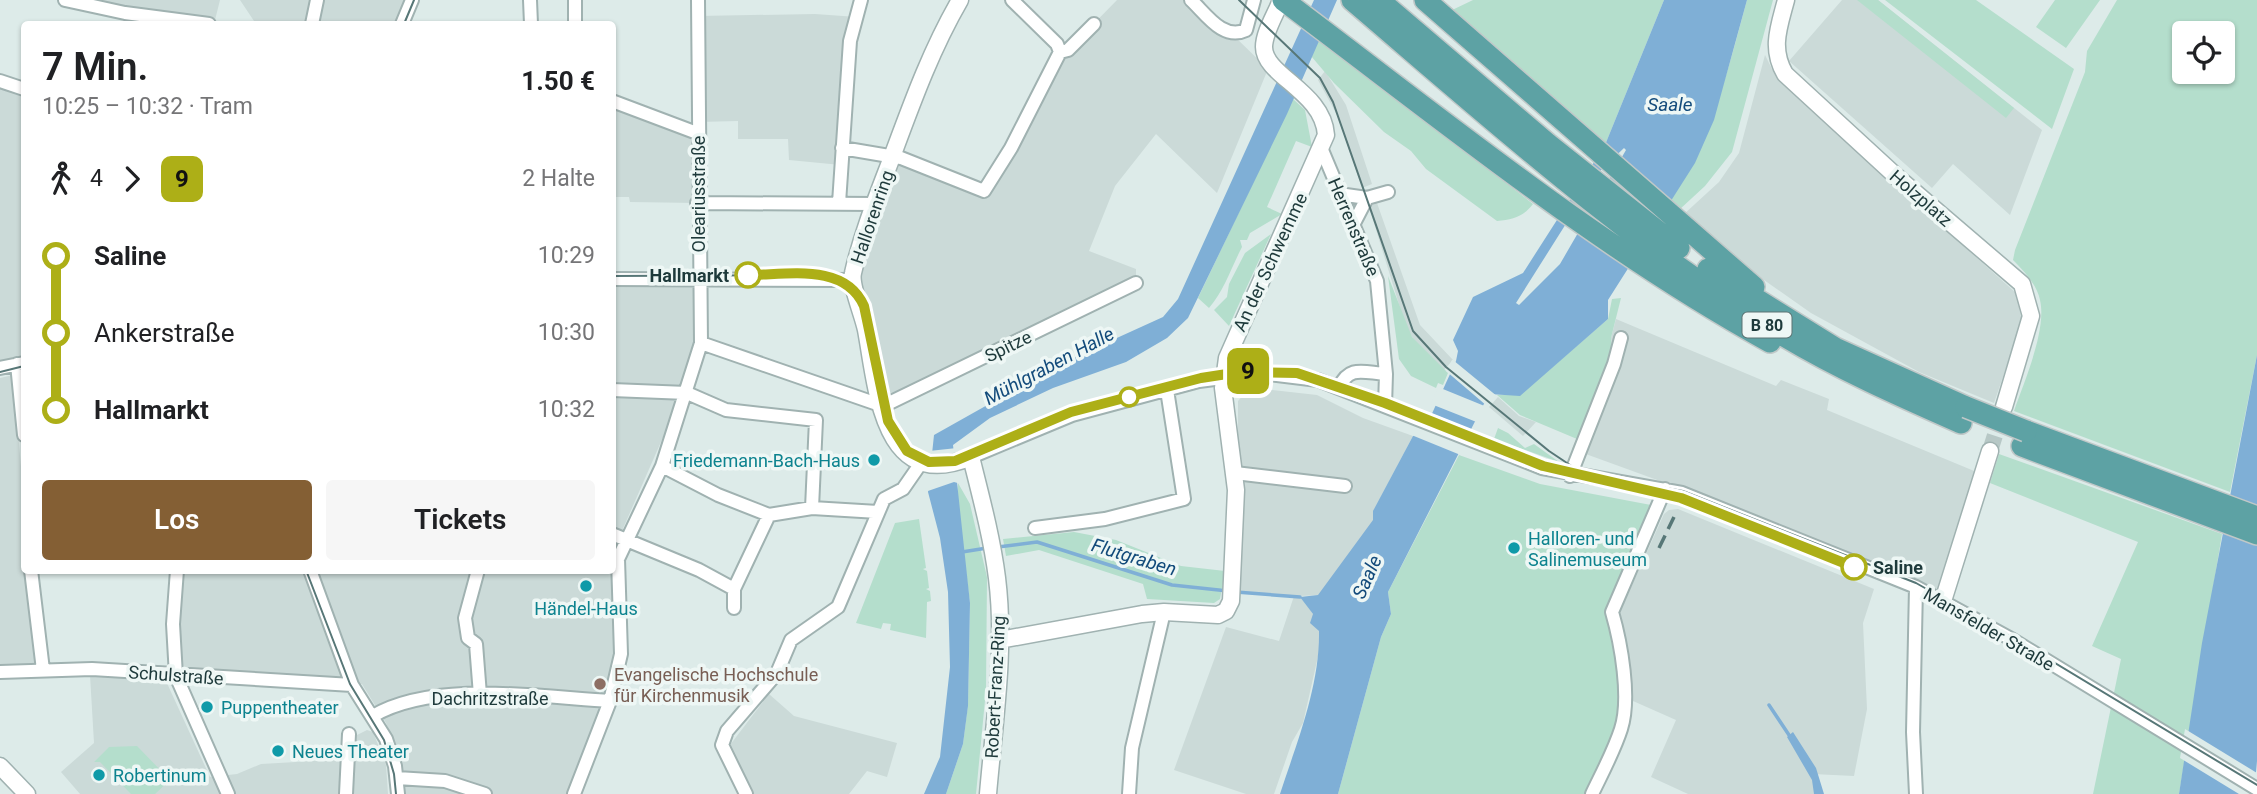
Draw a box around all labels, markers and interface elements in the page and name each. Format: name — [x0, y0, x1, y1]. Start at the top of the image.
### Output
map controls — [2172, 21, 2235, 84]
button: locate — [2172, 21, 2235, 84]
text: 7 Min. — [42, 45, 148, 89]
text: 1.50 € — [521, 66, 595, 96]
text: 10:25 – 10:32 · Tram — [42, 93, 253, 120]
water label: Saale — [1647, 93, 1693, 116]
street label: Oleariusstraße — [688, 136, 709, 252]
icon: walk — [42, 160, 80, 198]
icon: forward — [113, 160, 151, 198]
text: 4 — [90, 165, 103, 192]
text: 9 — [175, 165, 189, 193]
text: 2 Halte — [522, 165, 595, 192]
street label: Holzplatz — [1886, 165, 1956, 231]
street label: Hallorenring — [846, 167, 898, 267]
street label: Herrenstraße — [1324, 175, 1384, 279]
street label: An der Schwemme — [1229, 189, 1311, 335]
text: Saline — [94, 241, 166, 271]
text: 10:29 — [538, 242, 595, 269]
marker: Hallmarkt — [735, 262, 761, 288]
place label: Hallmarkt — [650, 265, 729, 286]
road number: B 80 — [1742, 312, 1792, 338]
text: Ankerstraße — [94, 318, 234, 348]
text: 10:30 — [538, 319, 595, 346]
water label: Mühlgraben Halle — [980, 322, 1118, 410]
street label: Spitze — [981, 326, 1035, 366]
line badge: 9 — [1225, 348, 1271, 394]
text: 9 — [1241, 357, 1255, 385]
unlabelled marker — [1119, 387, 1139, 407]
text: Hallmarkt — [94, 395, 209, 425]
text: 10:32 — [538, 396, 595, 423]
place label: Friedemann-Bach-Haus — [673, 450, 860, 471]
marker: Friedemann-Bach-Haus — [866, 452, 882, 468]
button: Los — [42, 480, 312, 560]
button: Tickets — [326, 480, 595, 560]
place label: Halloren- und Salinemuseum — [1528, 528, 1647, 570]
water label: Flutgraben — [1089, 533, 1179, 581]
marker: Halloren- und Salinemuseum — [1506, 540, 1522, 556]
water label: Saale — [1347, 551, 1387, 602]
marker: Saline — [1841, 554, 1867, 580]
place label: Saline — [1873, 557, 1923, 578]
marker: Händel-Haus — [578, 578, 594, 594]
street label: Mansfelder Straße — [1920, 583, 2058, 675]
place label: Händel-Haus — [534, 598, 638, 619]
street label: Robert-Franz-Ring — [981, 615, 1009, 759]
street label: Schulstraße — [128, 661, 224, 689]
place label: Evangelische Hochschule für Kirchenmusik — [614, 664, 818, 706]
marker: Evangelische Hochschule für Kirchenmusik — [592, 676, 608, 692]
street label: Dachritzstraße — [431, 688, 549, 709]
place label: Puppentheater — [221, 697, 339, 718]
marker: Puppentheater — [199, 699, 215, 715]
place label: Neues Theater — [292, 741, 409, 762]
marker: Neues Theater — [270, 743, 286, 759]
place label: Robertinum — [113, 765, 206, 786]
marker: Robertinum — [91, 767, 107, 783]

